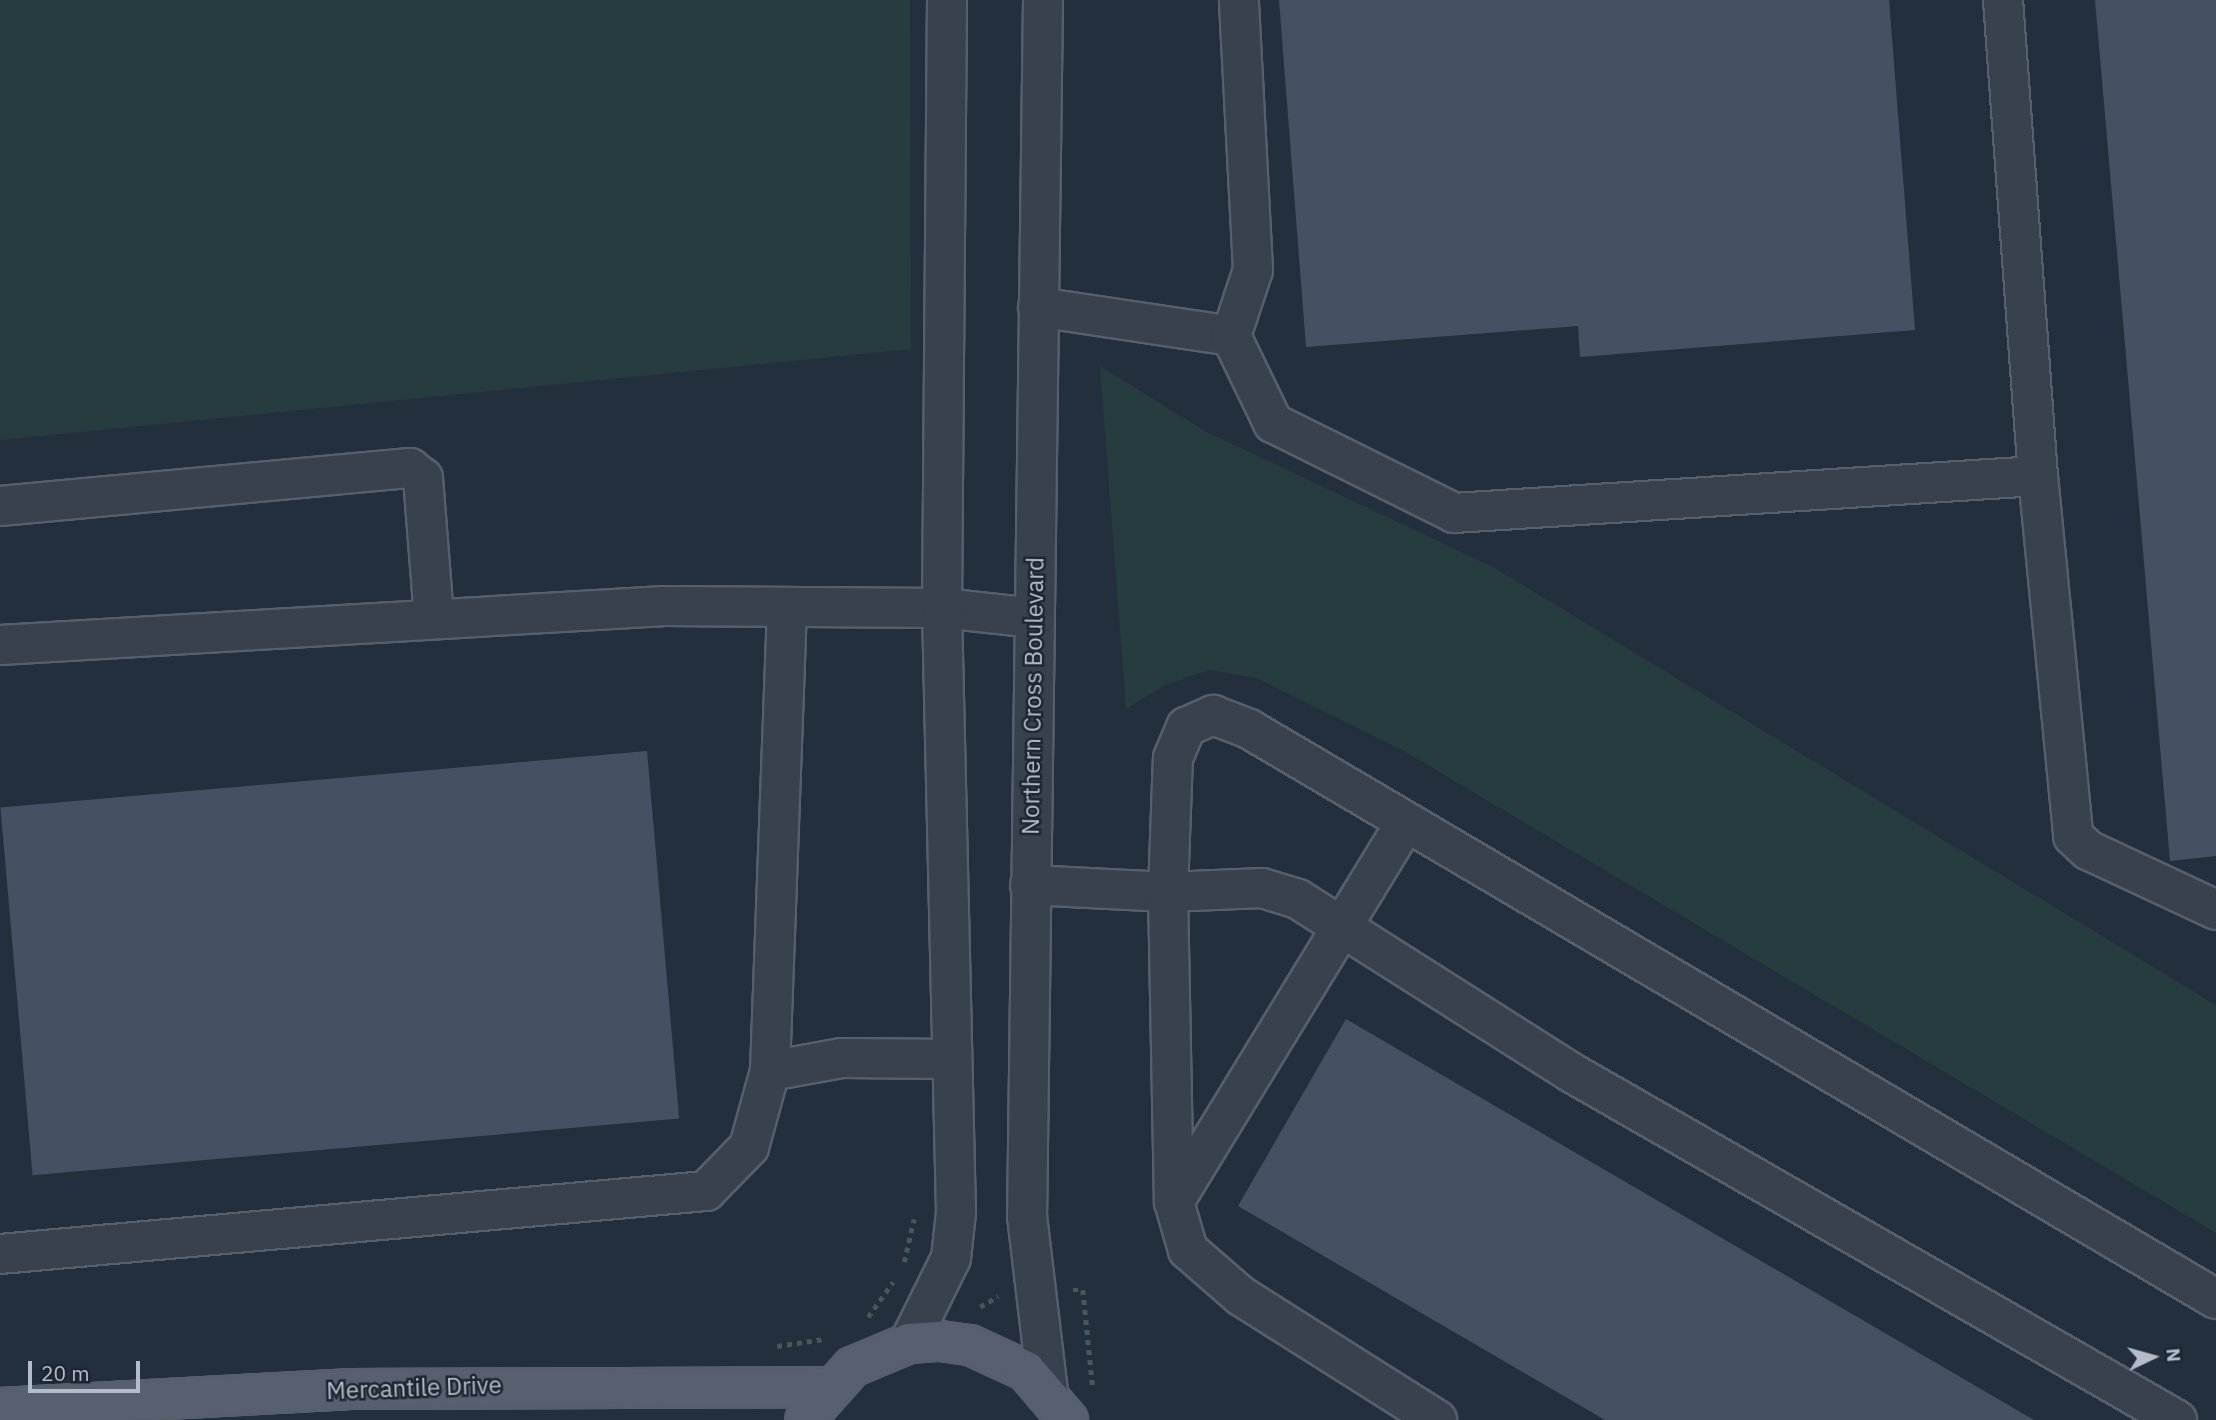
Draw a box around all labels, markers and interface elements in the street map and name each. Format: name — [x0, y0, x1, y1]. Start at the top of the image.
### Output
street label: Northern Cross Boulevard — [1016, 557, 1050, 835]
north arrow — [2118, 1322, 2188, 1392]
scale bar — [32, 1346, 144, 1390]
text: N — [2161, 1347, 2186, 1363]
text: 20 m — [41, 1359, 90, 1387]
street label: Mercantile Drive — [326, 1371, 502, 1405]

